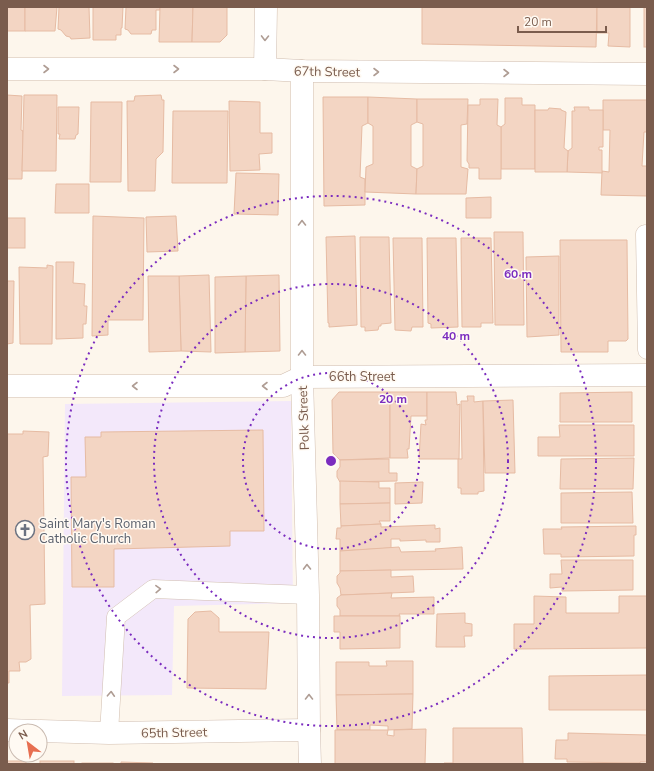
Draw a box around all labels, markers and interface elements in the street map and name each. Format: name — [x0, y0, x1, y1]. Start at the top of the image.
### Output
scale bar — [518, 8, 606, 34]
text: 20 m — [524, 14, 552, 30]
one-way arrow — [261, 35, 270, 41]
street label: 67th Street — [294, 62, 361, 82]
one-way arrow — [43, 65, 49, 73]
one-way arrow — [173, 65, 179, 73]
one-way arrow — [373, 68, 379, 76]
one-way arrow — [503, 69, 509, 77]
one-way arrow — [298, 220, 306, 226]
text: 60 m — [504, 266, 532, 282]
text: 40 m — [442, 328, 470, 344]
one-way arrow — [298, 350, 306, 356]
street label: 66th Street — [329, 368, 396, 386]
one-way arrow — [132, 382, 138, 390]
one-way arrow — [262, 382, 268, 390]
street label: Polk Street — [294, 385, 314, 450]
text: 20 m — [379, 391, 407, 407]
centre of rings — [324, 454, 338, 468]
place label: Saint Mary's Roman Catholic Church — [39, 515, 156, 548]
church icon: Saint Mary's Roman Catholic Church — [14, 519, 36, 541]
one-way arrow — [303, 564, 312, 570]
one-way arrow — [156, 585, 162, 593]
one-way arrow — [107, 691, 115, 697]
one-way arrow — [305, 694, 313, 700]
north arrow — [8, 723, 48, 763]
street label: 65th Street — [141, 723, 208, 743]
text: N — [16, 726, 30, 743]

